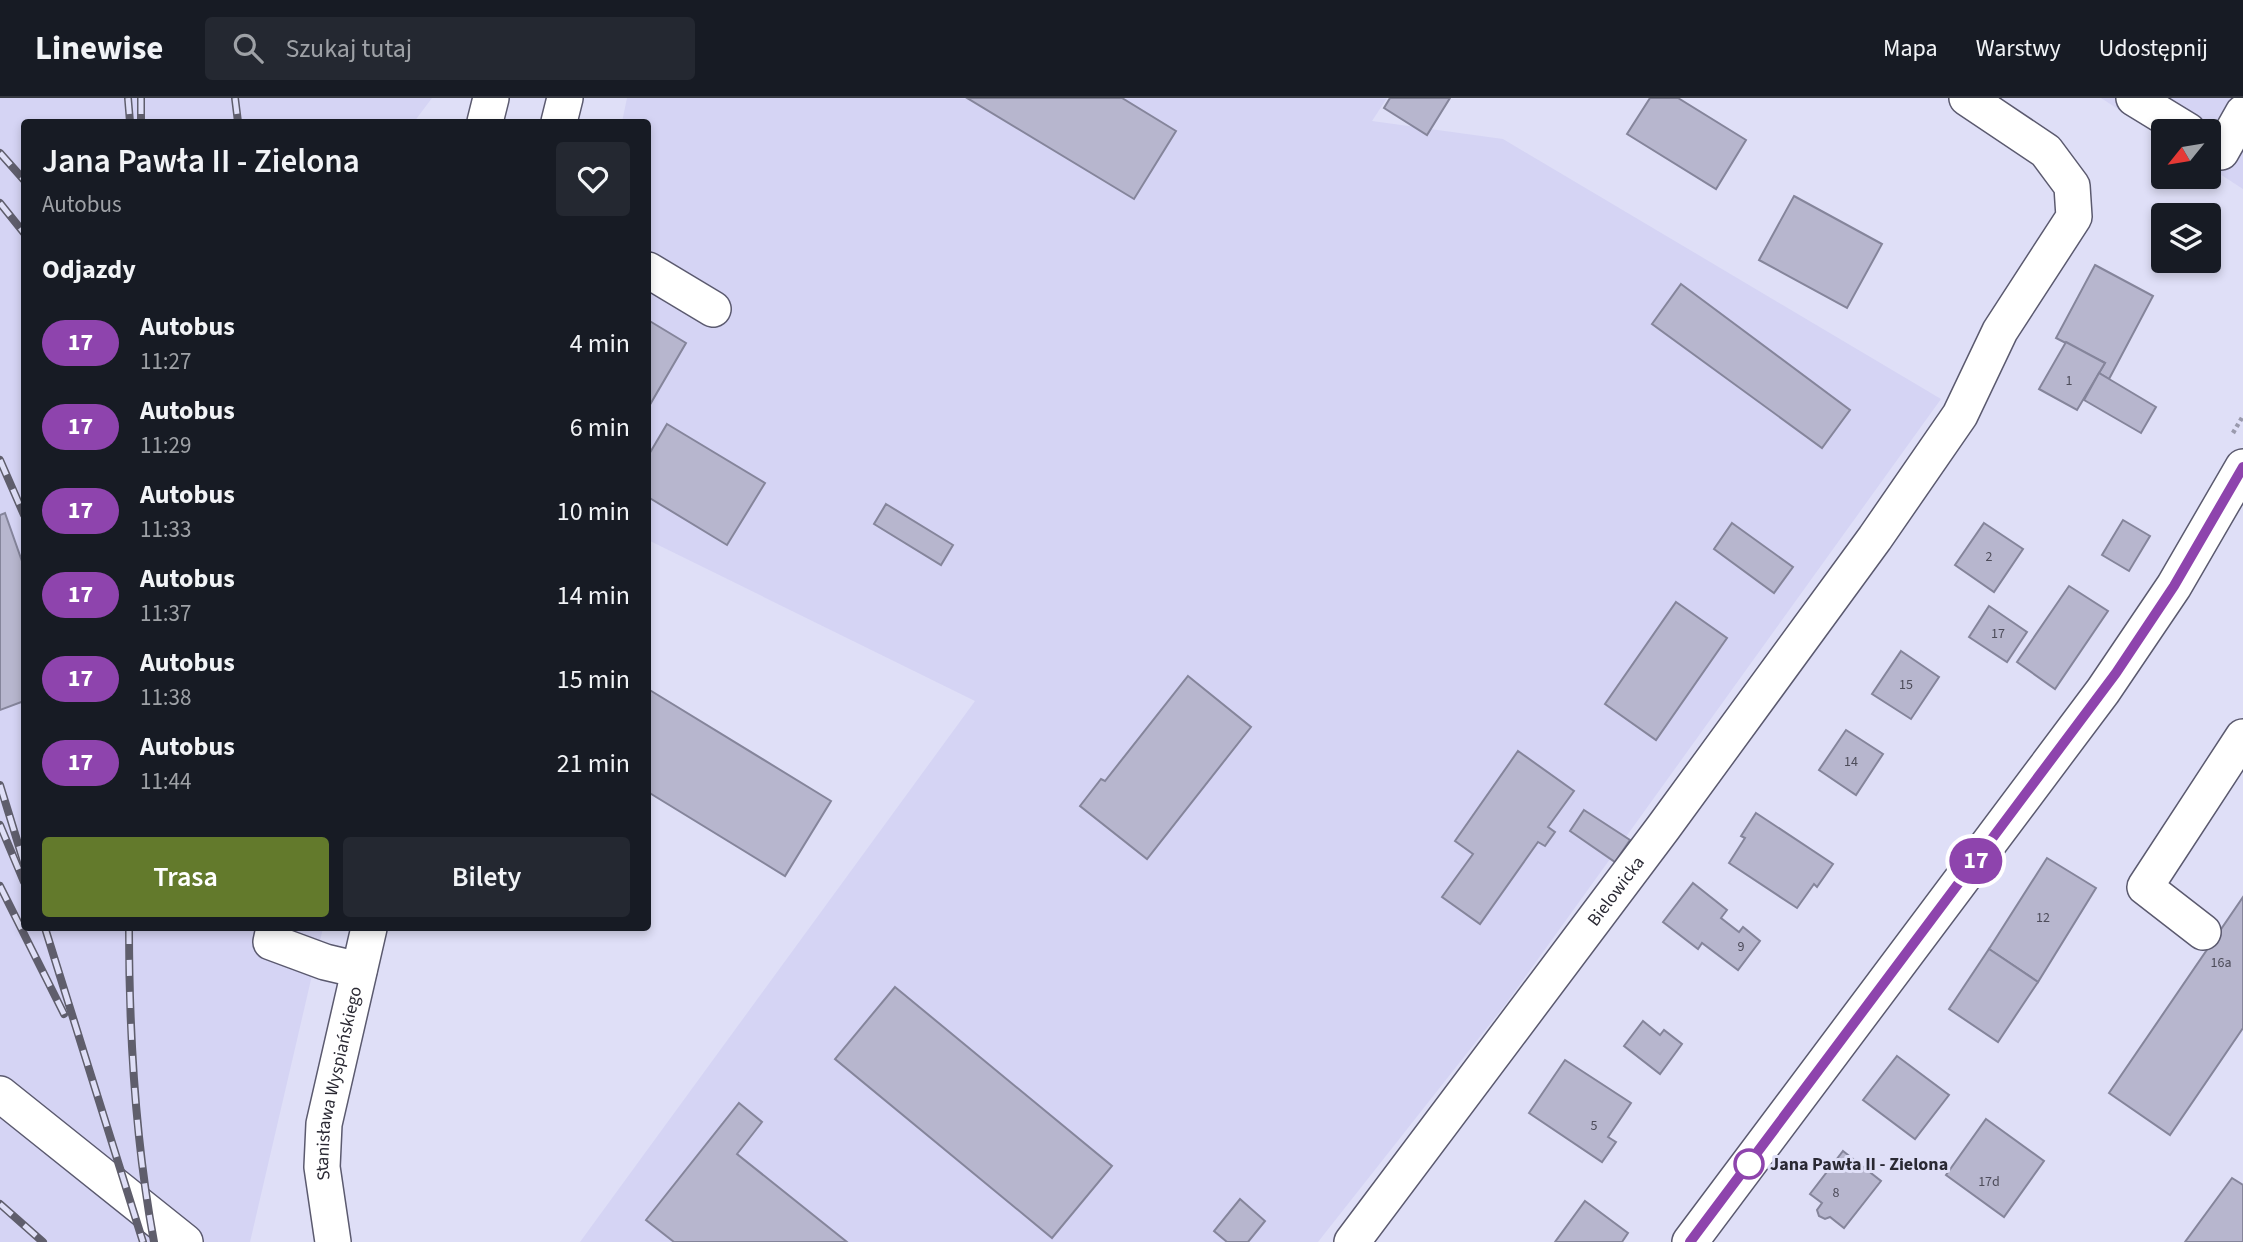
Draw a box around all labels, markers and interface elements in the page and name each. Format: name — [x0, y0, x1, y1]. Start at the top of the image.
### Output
search box — [205, 17, 695, 80]
text: Linewise — [35, 25, 163, 72]
icon: search — [229, 29, 267, 67]
text: Szukaj tutaj — [285, 30, 412, 67]
text: Mapa — [1883, 31, 1938, 66]
text: Warstwy — [1976, 31, 2061, 66]
text: Udostępnij — [2099, 31, 2208, 66]
north arrow — [2151, 119, 2221, 189]
map controls — [2151, 119, 2221, 273]
text: Jana Pawła II - Zielona — [42, 138, 360, 185]
button: heart — [556, 142, 630, 216]
text: Autobus — [42, 188, 122, 221]
button: layers — [2151, 203, 2221, 273]
text: Odjazdy — [42, 251, 136, 288]
text: Autobus — [140, 308, 235, 345]
text: 17 — [68, 325, 93, 360]
text: 4 min — [570, 325, 630, 362]
text: 11:27 — [140, 345, 191, 378]
house number: 1 — [2066, 371, 2073, 391]
text: Autobus — [140, 392, 235, 429]
text: 17 — [68, 409, 93, 444]
text: 6 min — [570, 409, 630, 446]
text: 11:29 — [140, 429, 191, 462]
text: Autobus — [140, 476, 235, 513]
text: 17 — [68, 493, 93, 528]
text: 10 min — [557, 493, 630, 530]
text: 11:33 — [140, 513, 191, 546]
house number: 2 — [1986, 547, 1993, 567]
text: Autobus — [140, 560, 235, 597]
text: 17 — [68, 577, 93, 612]
text: 14 min — [557, 577, 630, 614]
text: 11:37 — [140, 597, 191, 630]
house number: 17 — [1991, 624, 2005, 644]
text: Autobus — [140, 644, 235, 681]
text: 17 — [68, 661, 93, 696]
text: 15 min — [557, 661, 630, 698]
house number: 15 — [1899, 675, 1913, 695]
text: 11:38 — [140, 681, 191, 714]
text: Autobus — [140, 728, 235, 765]
text: 17 — [68, 745, 93, 780]
text: 21 min — [557, 745, 630, 782]
house number: 14 — [1844, 752, 1858, 772]
text: 11:44 — [140, 765, 191, 798]
button: Trasa — [42, 837, 329, 917]
button: Bilety — [343, 837, 630, 917]
line badge: 17 — [1944, 838, 2008, 884]
text: 17 — [1963, 843, 1989, 878]
street label: Bielowicka — [1581, 851, 1650, 931]
house number: 12 — [2036, 908, 2050, 928]
house number: 9 — [1738, 937, 1745, 957]
house number: 16a — [2211, 953, 2231, 973]
street label: Stanisława Wyspiańskiego — [309, 984, 368, 1182]
house number: 5 — [1591, 1116, 1598, 1136]
marker: Jana Pawła II - Zielona — [1734, 1149, 1764, 1179]
place label: Jana Pawła II - Zielona — [1770, 1152, 1948, 1177]
house number: 17d — [1978, 1172, 2000, 1192]
house number: 8 — [1833, 1183, 1840, 1203]

